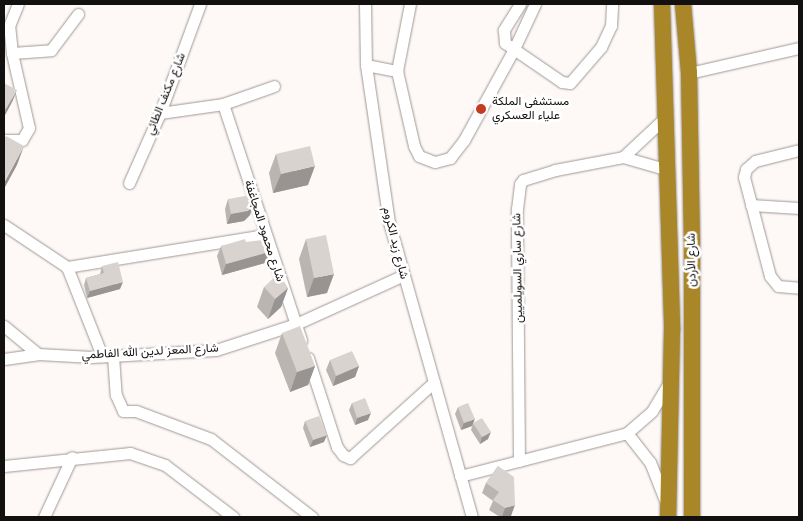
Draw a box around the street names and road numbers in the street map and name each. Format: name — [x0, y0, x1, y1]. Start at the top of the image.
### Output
street label: شارع مكنف الطائي — [143, 51, 189, 137]
street label: شارع محمود المجاغفة — [241, 178, 287, 284]
street label: شارع زيد الكروم — [379, 205, 411, 281]
street label: شارع ساري السويلميين — [510, 213, 526, 323]
street label: شارع الأردن — [684, 233, 700, 287]
street label: شارع المعز لدين الله الفاطمي — [81, 341, 219, 363]

